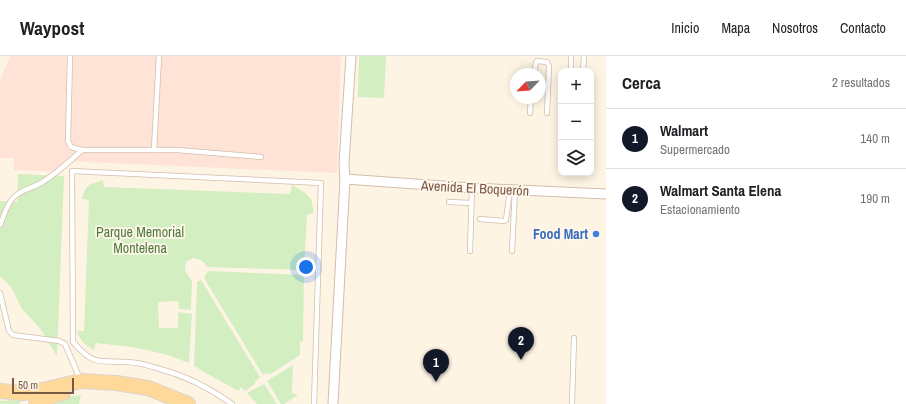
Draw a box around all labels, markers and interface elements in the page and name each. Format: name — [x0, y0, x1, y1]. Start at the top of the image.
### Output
text: Waypost — [20, 15, 84, 41]
text: Inicio — [671, 19, 699, 37]
text: Mapa — [721, 19, 750, 37]
text: Nosotros — [772, 19, 818, 37]
text: Contacto — [840, 19, 886, 37]
north arrow — [510, 68, 546, 104]
map controls — [558, 68, 594, 176]
button: + — [558, 68, 594, 104]
text: Cerca — [622, 71, 661, 94]
text: 2 resultados — [832, 74, 890, 91]
button: − — [558, 104, 594, 140]
text: Walmart — [660, 120, 708, 141]
text: 1 — [632, 130, 638, 147]
text: 140 m — [860, 130, 890, 147]
button: layers — [558, 140, 594, 176]
text: Supermercado — [660, 141, 730, 158]
street label: Avenida El Boquerón — [419, 176, 530, 200]
text: Walmart Santa Elena — [660, 180, 781, 201]
text: 2 — [632, 190, 638, 207]
text: 190 m — [860, 190, 890, 207]
text: Estacionamiento — [660, 201, 740, 218]
park label: Parque Memorial Montelena — [96, 223, 184, 257]
place label: Food Mart — [533, 225, 588, 243]
marker: Food Mart — [591, 229, 601, 239]
your location — [296, 257, 316, 277]
pin: 2 — [508, 327, 534, 360]
pin: 1 — [423, 349, 449, 382]
scale bar — [12, 376, 74, 395]
text: 50 m — [18, 378, 38, 392]

